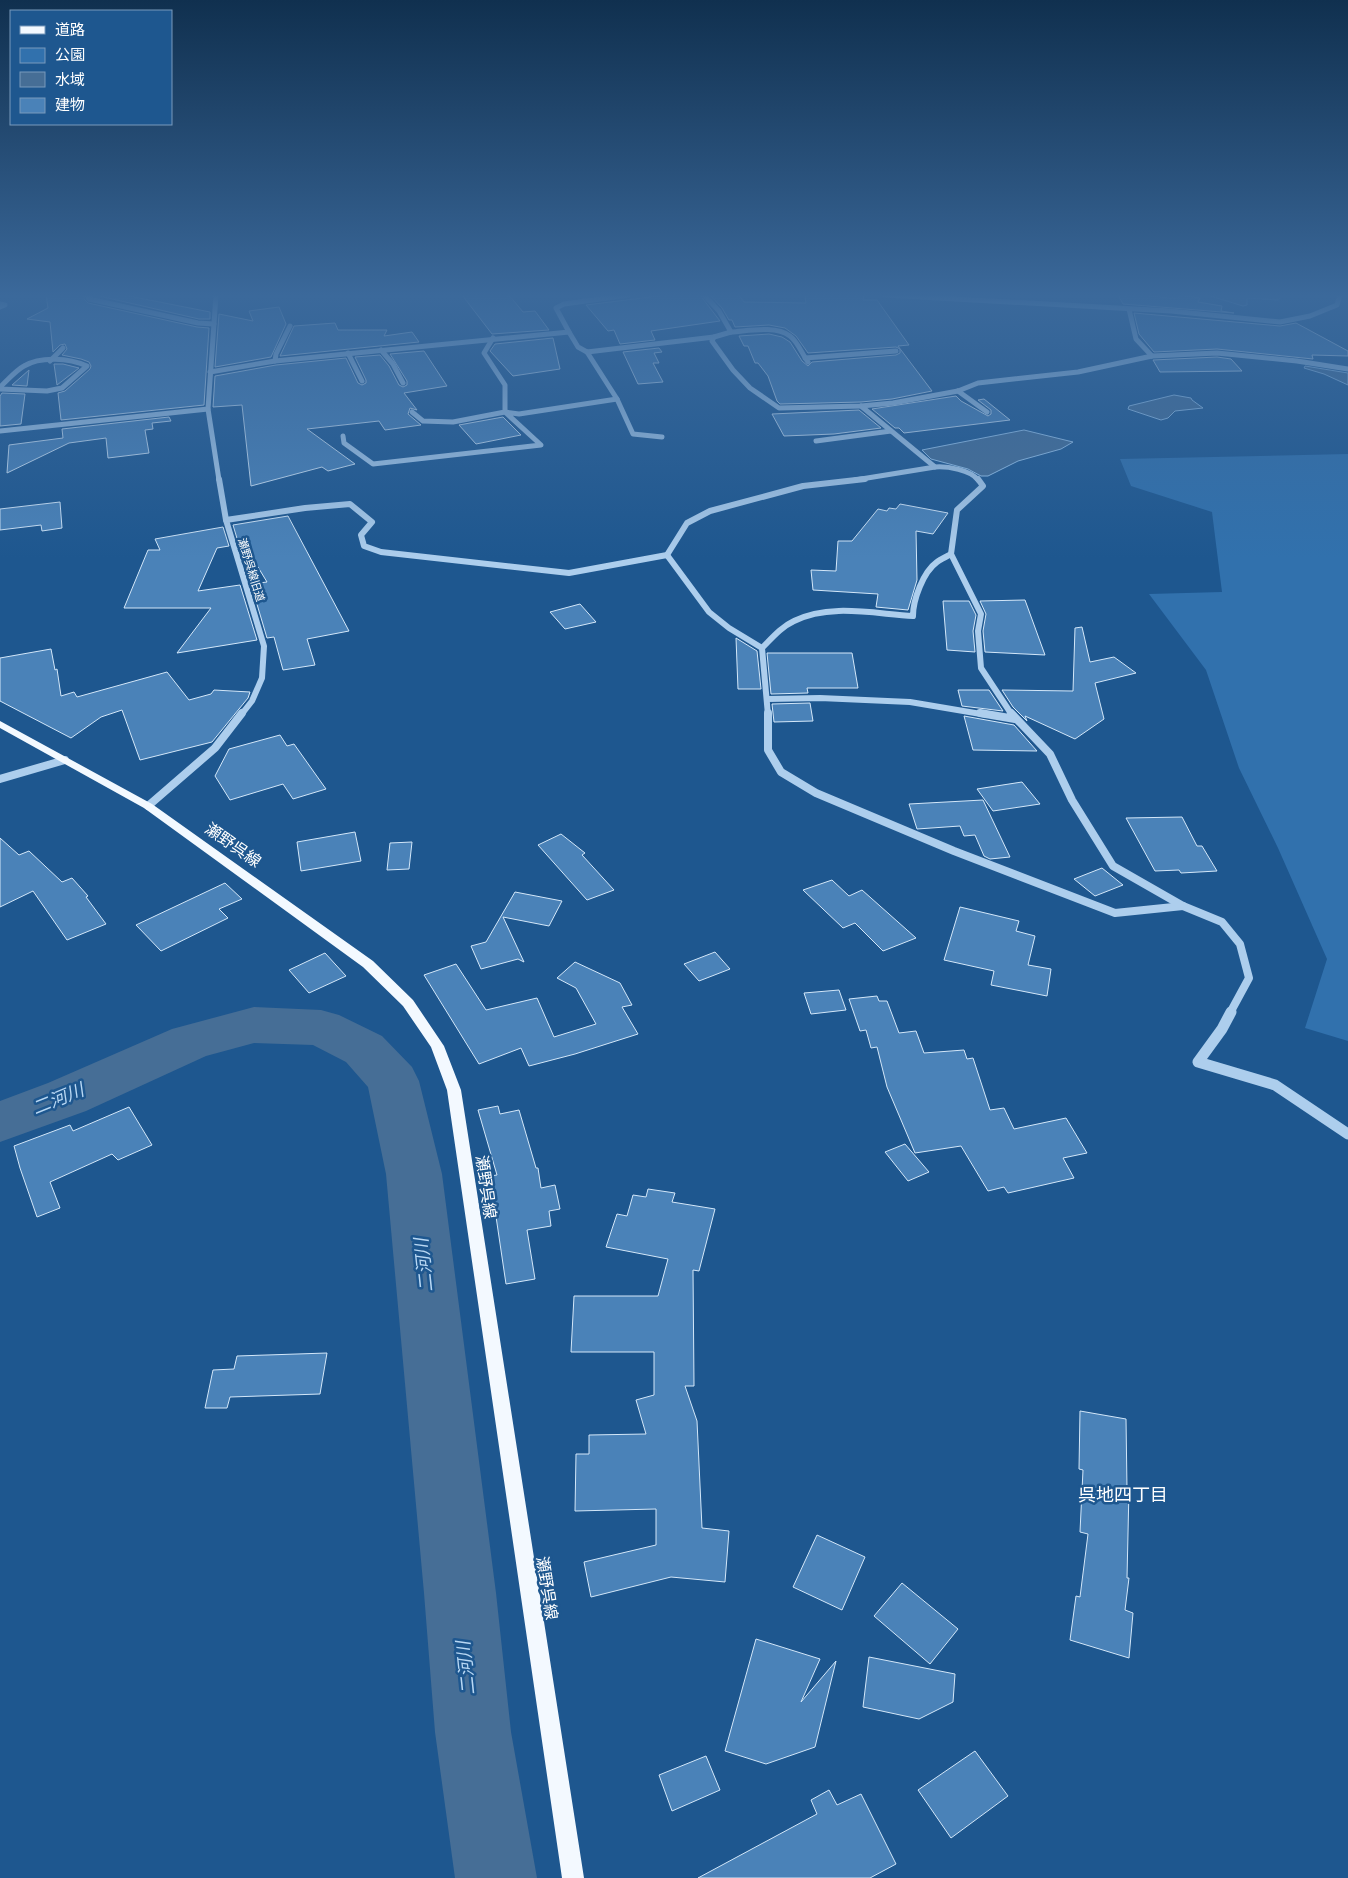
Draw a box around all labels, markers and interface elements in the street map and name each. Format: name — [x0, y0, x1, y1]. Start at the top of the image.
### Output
legend — [10, 10, 172, 125]
text: 道路 — [55, 21, 85, 39]
text: 公園 — [55, 46, 85, 64]
text: 水域 — [55, 71, 85, 89]
text: 建物 — [55, 96, 85, 114]
street label: 瀬野呉線旧道 — [235, 537, 267, 603]
street label: 瀬野呉線 — [201, 819, 265, 871]
water label: 二河川 — [29, 1078, 89, 1119]
street label: 瀬野呉線 — [472, 1154, 500, 1220]
water label: 二河川 — [410, 1235, 438, 1293]
district label: 呉地四丁目 — [1078, 1484, 1168, 1506]
street label: 瀬野呉線 — [533, 1555, 561, 1621]
water label: 二河川 — [452, 1638, 480, 1696]

